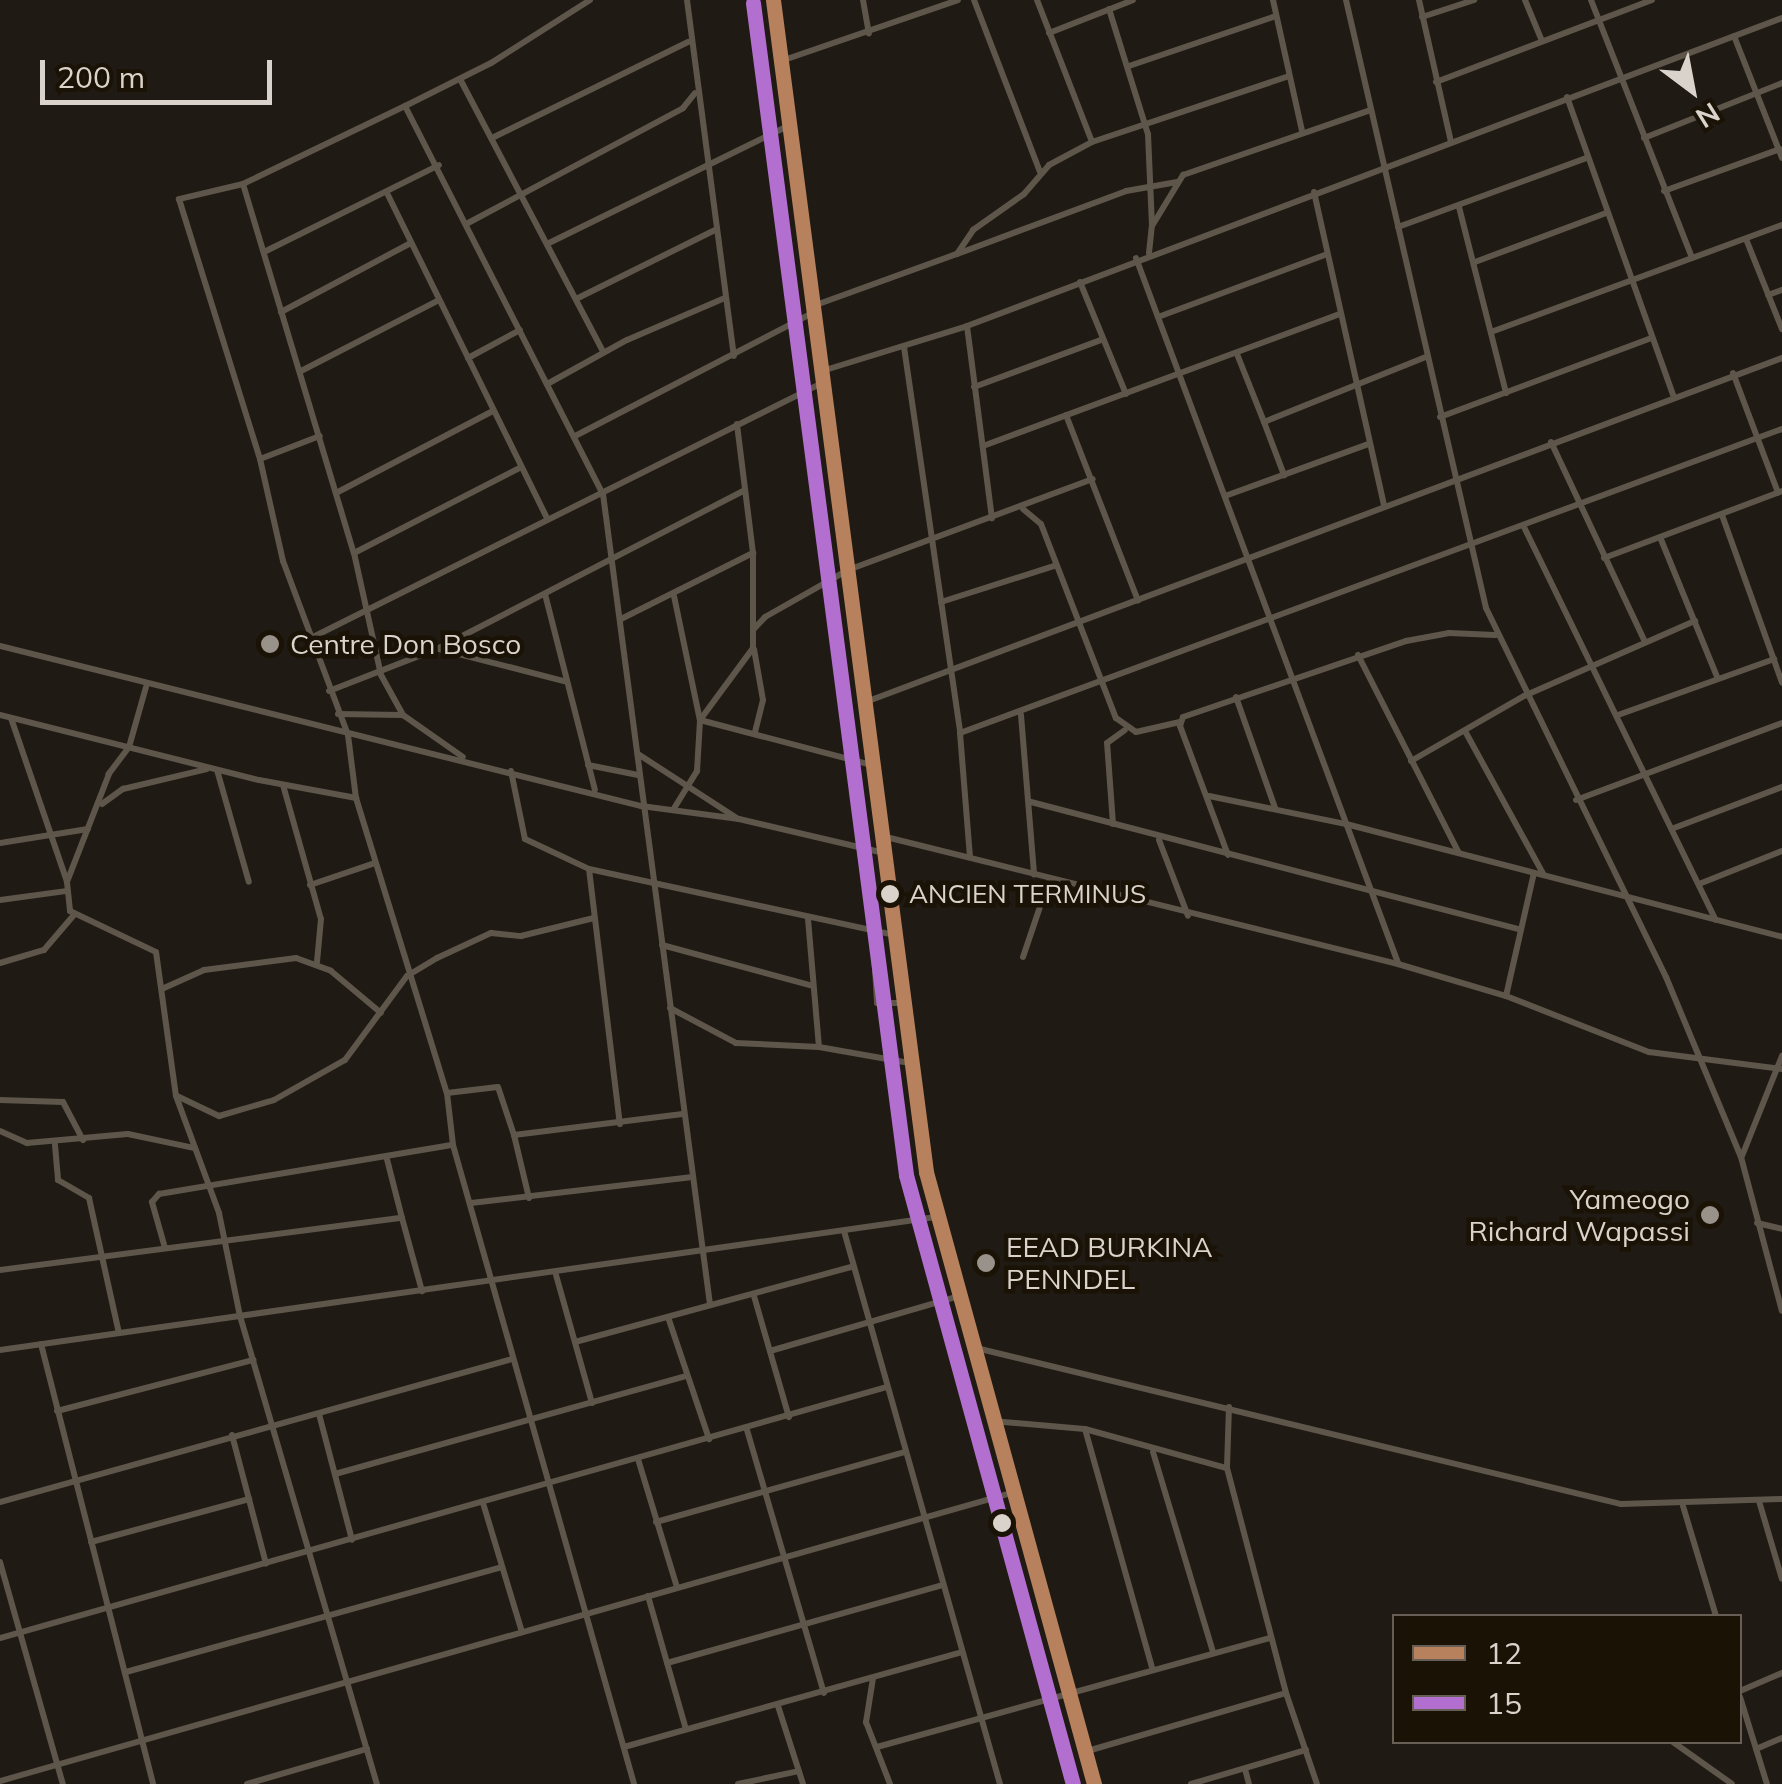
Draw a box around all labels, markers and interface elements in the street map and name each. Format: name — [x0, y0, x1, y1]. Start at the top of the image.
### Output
scale bar — [45, 40, 278, 102]
north arrow — [1642, 40, 1742, 140]
text: 200 m — [57, 58, 145, 96]
text: N — [1690, 95, 1726, 136]
place label: Centre Don Bosco — [290, 627, 521, 661]
marker: Centre Don Bosco — [259, 633, 281, 655]
place label: ANCIEN TERMINUS — [909, 878, 1146, 910]
marker: ANCIEN TERMINUS — [880, 884, 900, 904]
place label: Yameogo Richard Wapassi — [1468, 1182, 1690, 1248]
marker: Yameogo Richard Wapassi — [1699, 1204, 1721, 1226]
place label: EEAD BURKINA PENNDEL — [1006, 1230, 1213, 1296]
marker: EEAD BURKINA PENNDEL — [975, 1252, 997, 1274]
unlabelled marker — [992, 1513, 1012, 1533]
legend — [1392, 1614, 1742, 1744]
text: 12 — [1486, 1634, 1522, 1672]
text: 15 — [1486, 1684, 1522, 1722]

